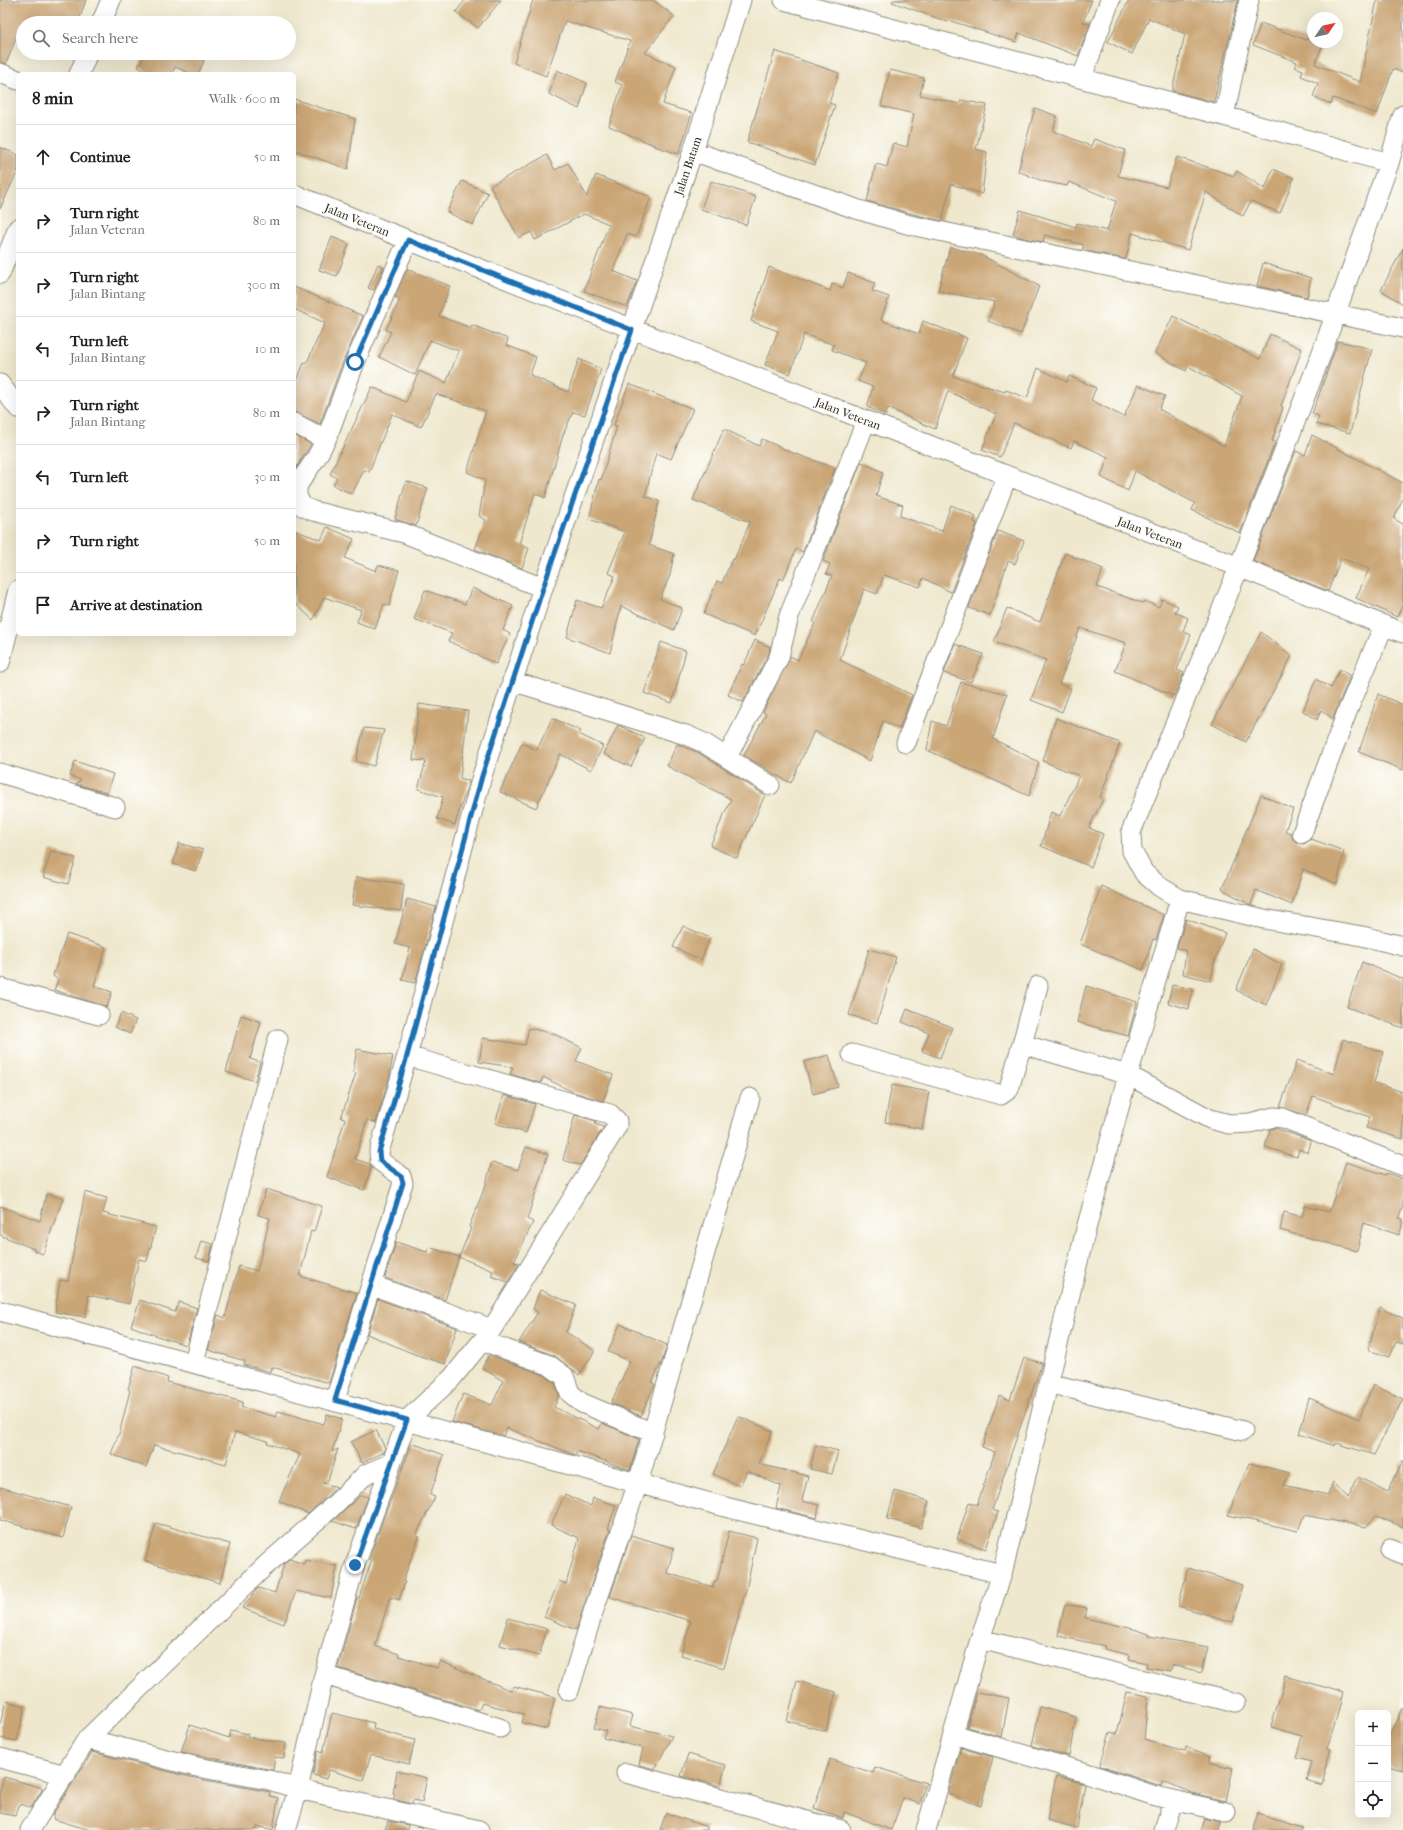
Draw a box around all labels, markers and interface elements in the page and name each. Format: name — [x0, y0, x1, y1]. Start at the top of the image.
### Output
north arrow — [1307, 12, 1343, 48]
search box — [16, 16, 296, 60]
icon: search — [30, 27, 52, 49]
text: Search here — [62, 29, 138, 47]
text: 8 min — [32, 88, 73, 108]
text: Walk · 600 m — [209, 91, 280, 106]
street label: Jalan Batam — [671, 135, 705, 198]
icon: ahead — [32, 146, 54, 168]
text: Continue — [70, 148, 130, 166]
text: 50 m — [254, 149, 280, 164]
street label: Jalan Veteran — [321, 200, 392, 239]
text: Turn right — [70, 204, 139, 222]
icon: right — [32, 210, 54, 232]
text: 80 m — [253, 213, 280, 228]
text: Jalan Veteran — [70, 222, 145, 237]
text: Turn right — [70, 268, 139, 286]
icon: right — [32, 274, 54, 296]
text: 300 m — [247, 277, 280, 292]
text: Jalan Bintang — [70, 286, 145, 301]
text: Turn left — [70, 332, 128, 350]
icon: left — [32, 338, 54, 360]
text: 10 m — [255, 341, 280, 356]
text: Jalan Bintang — [70, 350, 145, 365]
route start — [346, 353, 364, 371]
street label: Jalan Veteran — [812, 395, 883, 433]
text: Turn right — [70, 396, 139, 414]
icon: right — [32, 402, 54, 424]
text: 80 m — [253, 405, 280, 420]
text: Jalan Bintang — [70, 414, 145, 429]
icon: left — [32, 466, 54, 488]
text: Turn left — [70, 468, 128, 486]
text: 30 m — [254, 469, 280, 484]
street label: Jalan Veteran — [1114, 514, 1185, 552]
icon: right — [32, 530, 54, 552]
text: Turn right — [70, 532, 139, 550]
text: 50 m — [254, 533, 280, 548]
icon: arrive — [32, 594, 54, 616]
text: Arrive at destination — [70, 596, 202, 614]
route end — [346, 1556, 364, 1574]
map controls — [1355, 1710, 1391, 1818]
button: + — [1355, 1710, 1391, 1746]
button: − — [1355, 1746, 1391, 1782]
button: locate — [1355, 1782, 1391, 1818]

